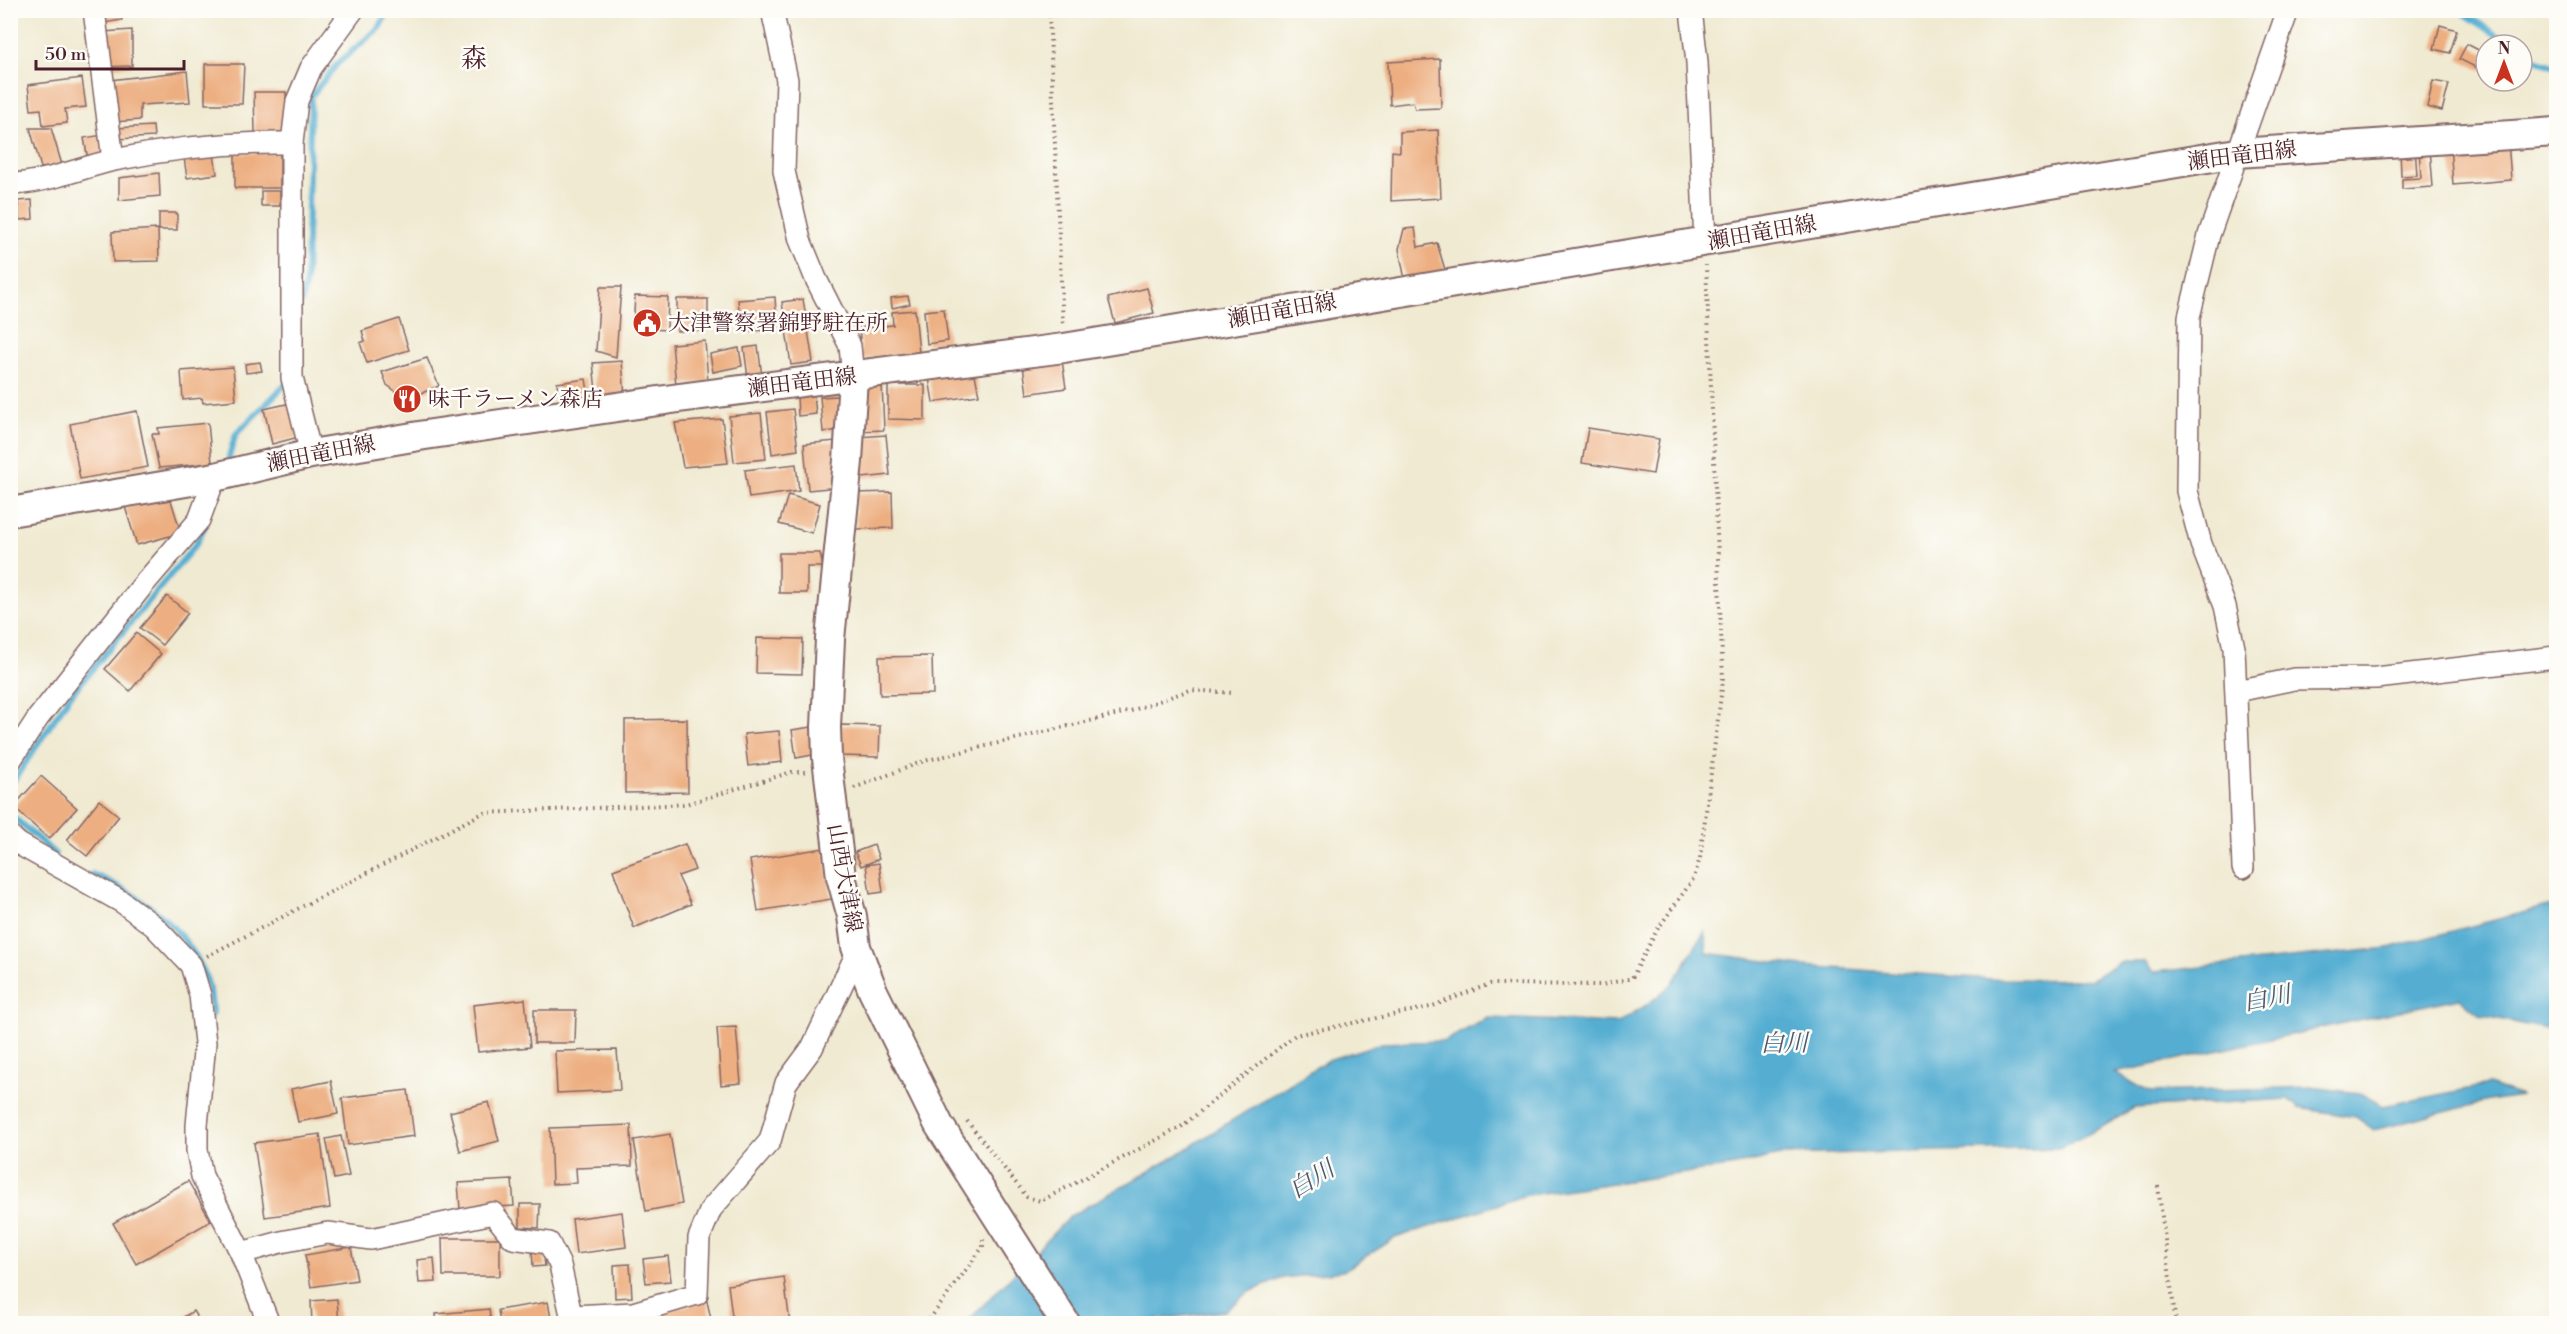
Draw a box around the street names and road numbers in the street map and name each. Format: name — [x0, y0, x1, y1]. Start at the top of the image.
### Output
street label: 瀬田竜田線 — [2186, 136, 2298, 176]
street label: 瀬田竜田線 — [1705, 210, 1819, 256]
street label: 瀬田竜田線 — [1225, 288, 1339, 334]
street label: 瀬田竜田線 — [746, 363, 858, 403]
street label: 瀬田竜田線 — [264, 430, 378, 478]
street label: 山西大津線 — [821, 821, 867, 935]

